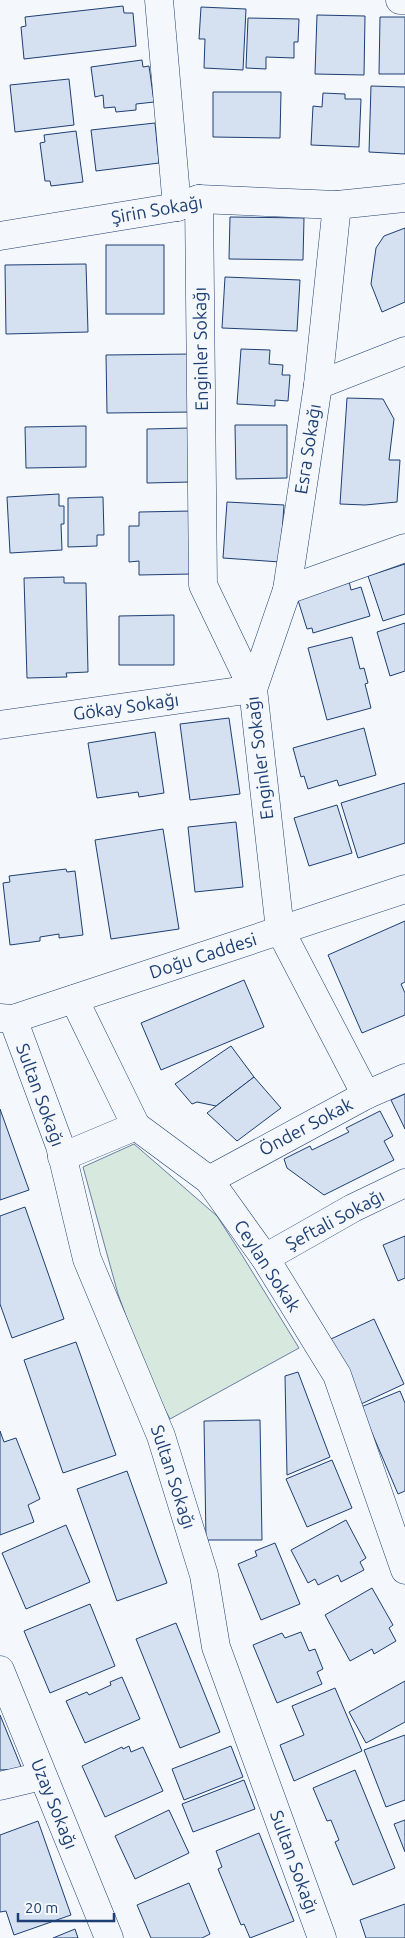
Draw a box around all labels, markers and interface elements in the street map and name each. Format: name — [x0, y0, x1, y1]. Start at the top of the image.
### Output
street label: Şirin Sokağı — [110, 191, 204, 227]
street label: Enginler Sokağı — [189, 287, 211, 411]
street label: Esra Sokağı — [290, 402, 324, 495]
street label: Gökay Sokağı — [72, 689, 180, 723]
street label: Enginler Sokağı — [242, 695, 276, 821]
street label: Doğu Caddesi — [147, 928, 259, 982]
street label: Sultan Sokağı — [13, 1040, 69, 1149]
street label: Önder Sokak — [255, 1093, 356, 1159]
street label: Şeftali Sokağı — [282, 1185, 387, 1253]
street label: Ceylan Sokak — [231, 1216, 305, 1315]
street label: Sultan Sokağı — [148, 1422, 200, 1531]
street label: Uzay Sokağı — [28, 1756, 82, 1852]
street label: Sultan Sokağı — [267, 1807, 323, 1916]
scale bar — [18, 1890, 114, 1922]
text: 20 m — [25, 1899, 58, 1916]

